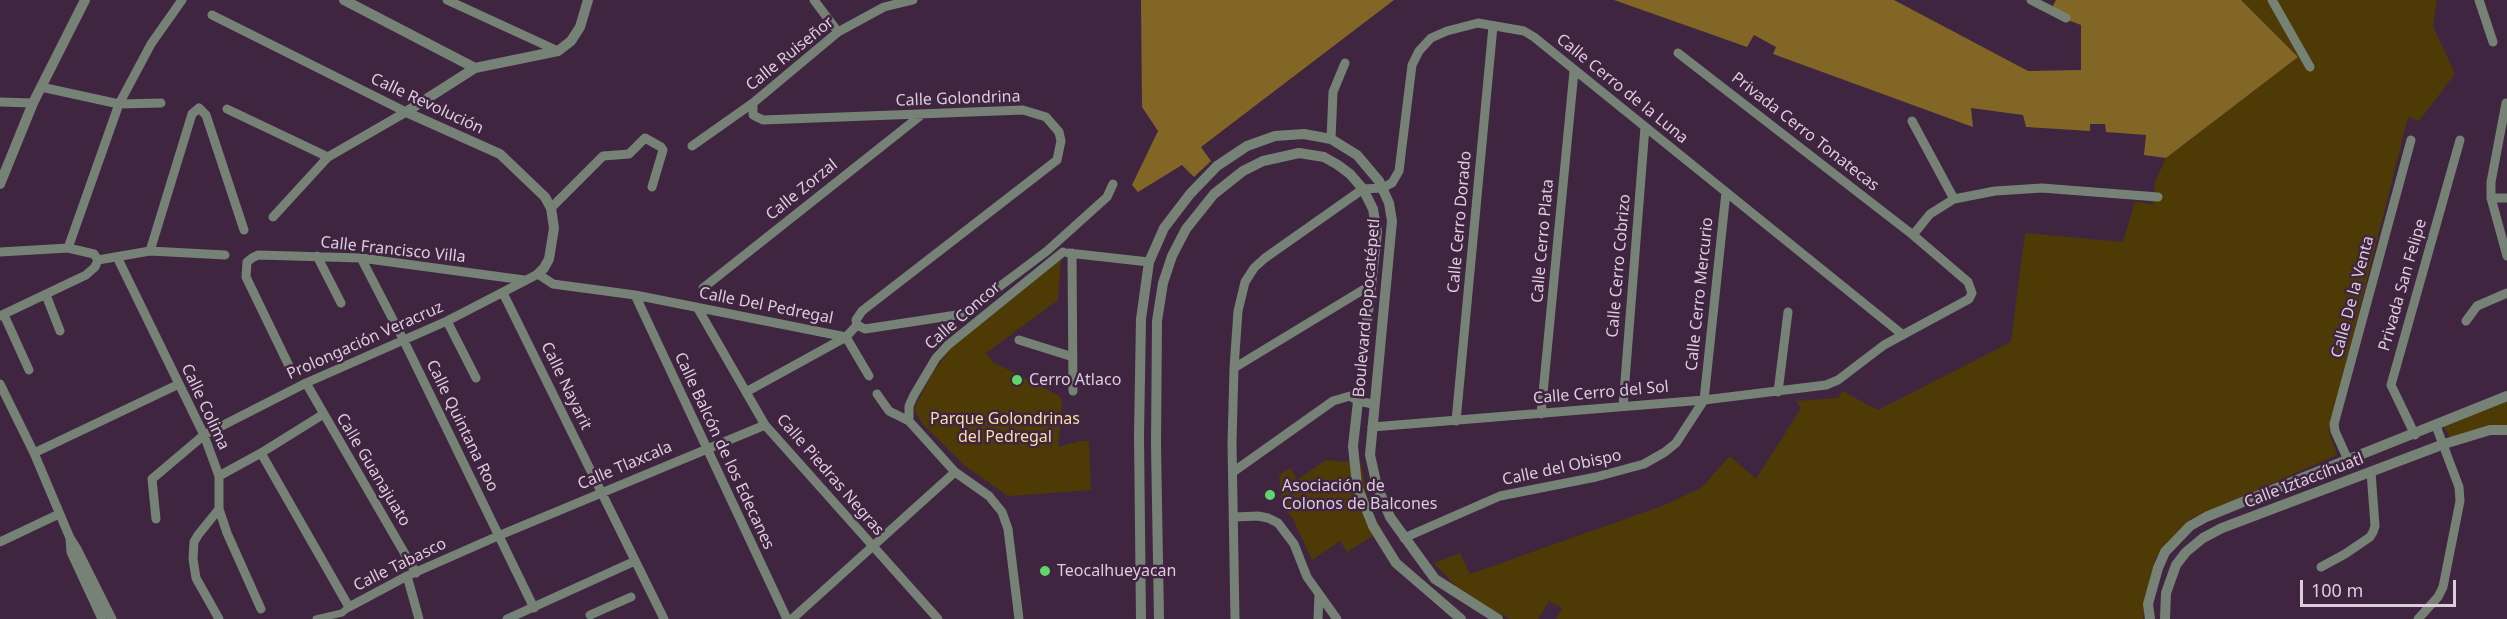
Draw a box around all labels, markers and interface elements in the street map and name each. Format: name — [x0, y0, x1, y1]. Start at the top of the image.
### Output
street label: Calle Ruiseñor — [742, 13, 838, 95]
street label: Calle Cerro de la Luna — [1552, 30, 1692, 148]
street label: Privada Cerro Tonatecas — [1727, 68, 1883, 196]
street label: Calle Revolución — [367, 69, 487, 139]
street label: Calle Golondrina — [895, 87, 1021, 111]
street label: Calle Cerro Dorado — [1444, 150, 1476, 294]
street label: Calle Zorzal — [762, 155, 842, 225]
street label: Calle Cerro Plata — [1528, 178, 1558, 304]
street label: Calle Cerro Cobrizo — [1603, 193, 1635, 339]
street label: Calle Cerro Mercurio — [1682, 216, 1718, 372]
street label: Privada San Felipe — [2375, 217, 2431, 353]
street label: Boulevard Popocatépetl — [1350, 218, 1384, 398]
street label: Calle Francisco Villa — [319, 233, 467, 267]
street label: Calle De la Venta — [2327, 234, 2379, 360]
street label: Calle Concor — [921, 278, 1005, 354]
street label: Calle Del Pedregal — [697, 284, 835, 328]
street label: Prolongación Veracruz — [284, 298, 446, 384]
street label: Calle Nayarit — [536, 339, 596, 433]
street label: Calle Balcón de los Edecanes — [670, 349, 778, 553]
street label: Calle Quintana Roo — [422, 357, 502, 495]
street label: Calle Colima — [177, 361, 233, 453]
place label: Cerro Atlaco — [1029, 370, 1121, 390]
marker: Cerro Atlaco — [1010, 373, 1024, 387]
street label: Calle Cerro del Sol — [1532, 378, 1670, 408]
park label: Parque Golondrinas del Pedregal — [930, 409, 1080, 447]
street label: Calle Guanajuato — [332, 410, 414, 530]
street label: Calle Piedras Negras — [772, 410, 888, 540]
street label: Calle Tlaxcala — [575, 438, 675, 494]
street label: Calle del Obispo — [1501, 446, 1623, 490]
street label: Calle Iztaccíhuatl — [2242, 449, 2366, 513]
place label: Asociación de Colonos de Balcones — [1282, 476, 1437, 514]
marker: Asociación de Colonos de Balcones — [1263, 488, 1277, 502]
street label: Calle Tabasco — [350, 534, 450, 596]
place label: Teocalhueyacan — [1057, 561, 1176, 581]
marker: Teocalhueyacan — [1038, 564, 1052, 578]
scale bar — [2303, 568, 2459, 606]
text: 100 m — [2311, 578, 2363, 602]

